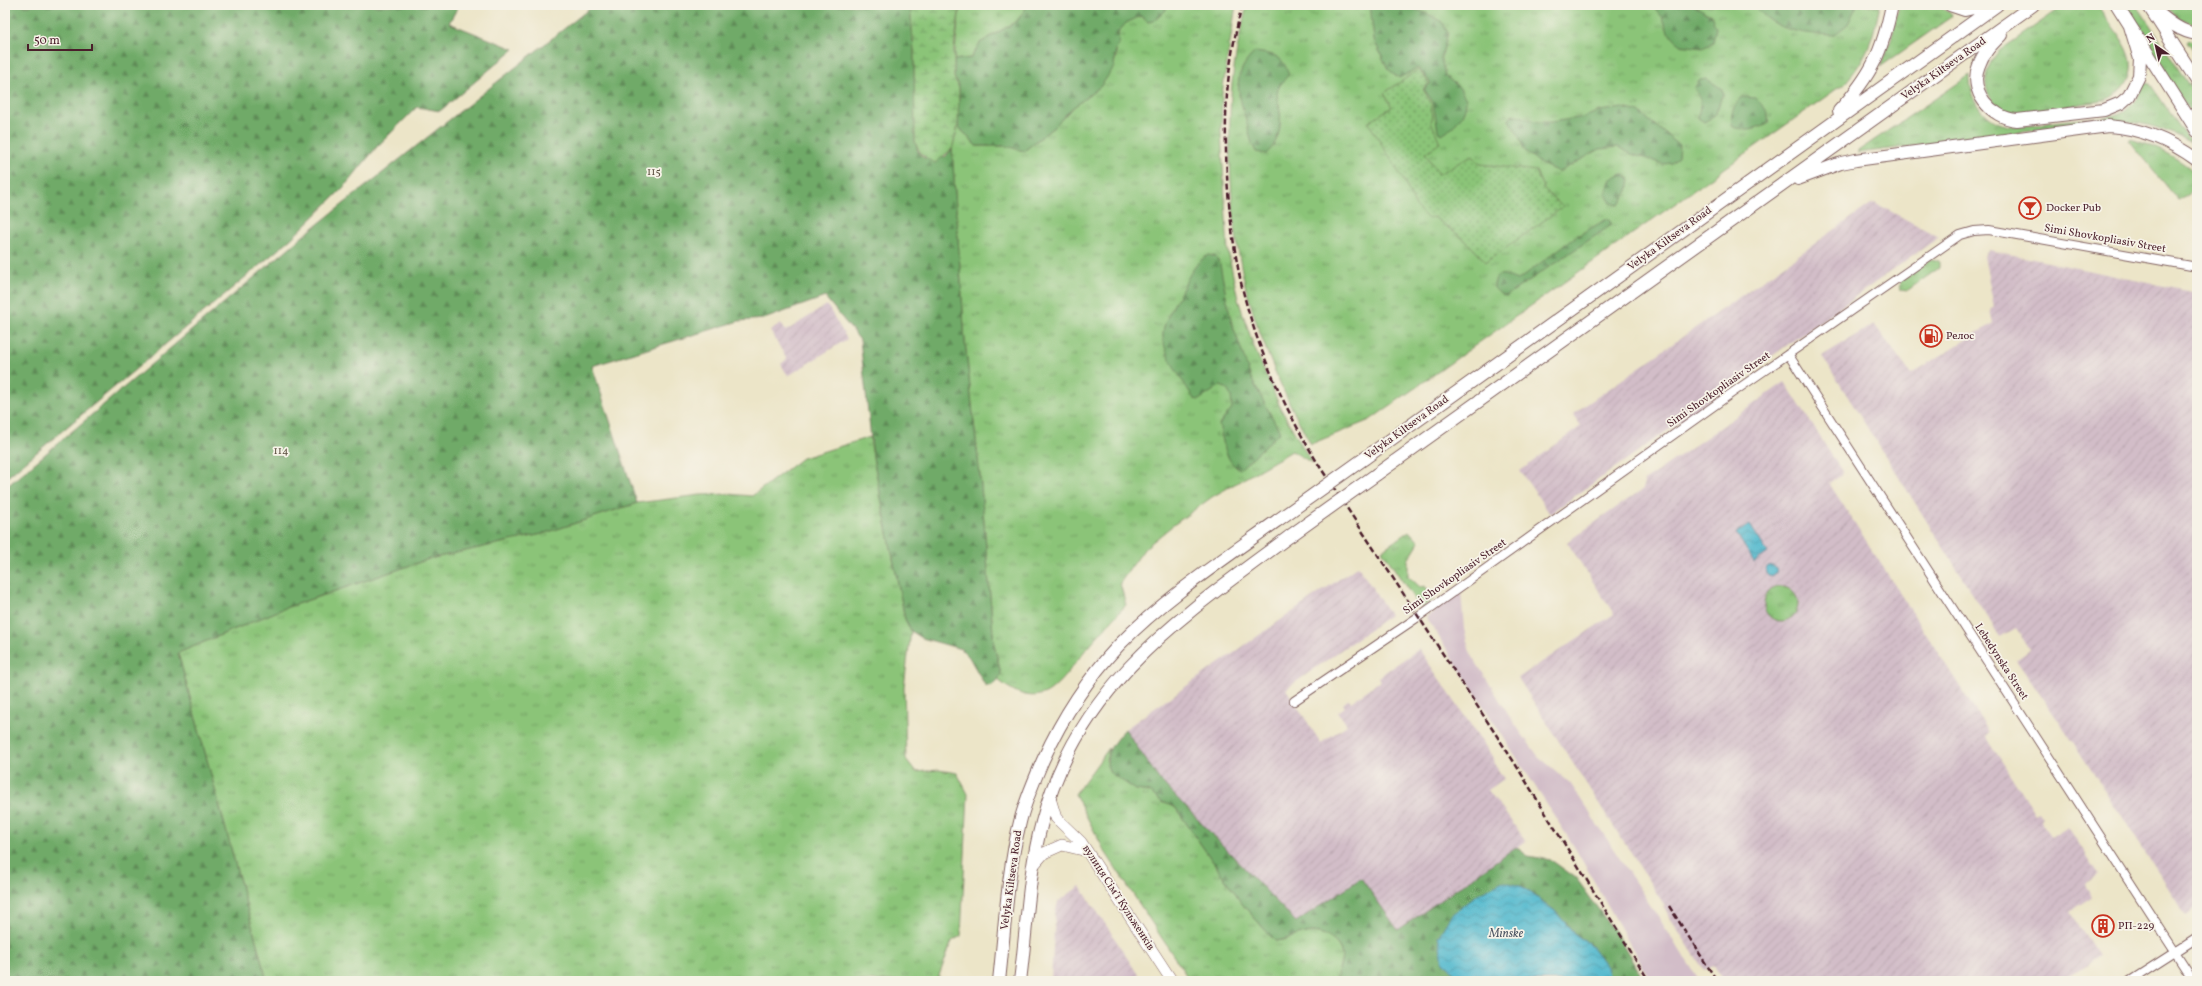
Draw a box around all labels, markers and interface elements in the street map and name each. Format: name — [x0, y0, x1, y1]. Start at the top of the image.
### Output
scale bar — [28, 26, 92, 52]
north arrow — [2136, 26, 2176, 66]
text: N — [2144, 30, 2159, 47]
text: 50 m — [34, 33, 60, 49]
street label: Velyka Kiltseva Road — [1898, 34, 1990, 104]
park label: 115 — [647, 165, 661, 180]
bar icon: Docker Pub — [2017, 195, 2043, 221]
place label: Docker Pub — [2046, 201, 2101, 216]
street label: Velyka Kiltseva Road — [1625, 203, 1715, 275]
street label: Simi Shovkopliasiv Street — [2043, 221, 2167, 257]
fuel station icon: Релос — [1918, 323, 1944, 349]
place label: Релос — [1946, 329, 1974, 344]
street label: Simi Shovkopliasiv Street — [1664, 348, 1774, 432]
street label: Velyka Kiltseva Road — [1362, 392, 1452, 464]
park label: 114 — [273, 444, 289, 459]
street label: Simi Shovkopliasiv Street — [1400, 535, 1510, 619]
street label: Lebedynska Street — [1971, 621, 2031, 703]
street label: Velyka Kiltseva Road — [998, 829, 1026, 931]
street label: вулиця Сімʼї Кульженків — [1078, 842, 1158, 954]
building icon: РП-229 — [2090, 913, 2116, 939]
place label: РП-229 — [2118, 919, 2155, 934]
water label: Minske — [1488, 926, 1524, 942]

